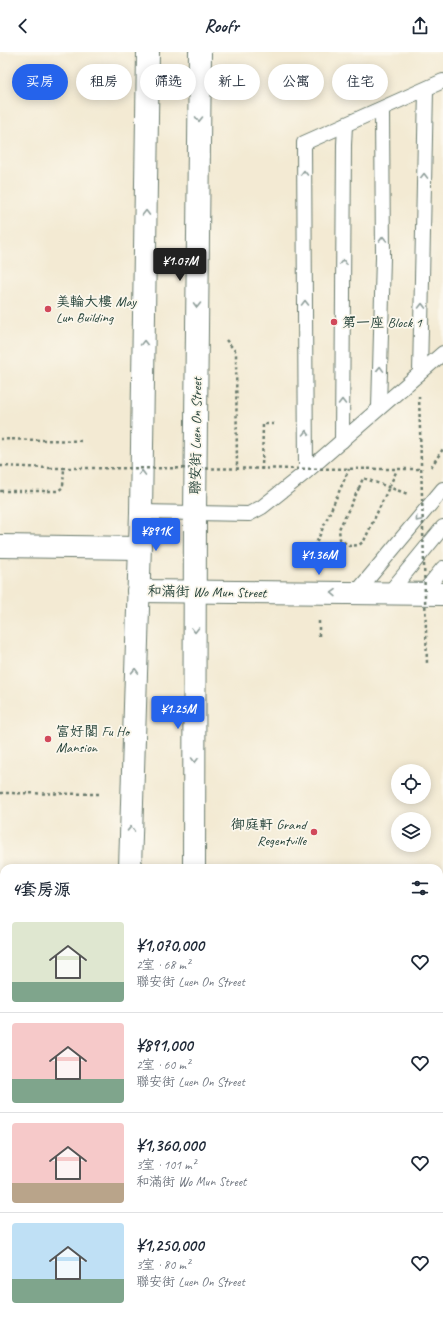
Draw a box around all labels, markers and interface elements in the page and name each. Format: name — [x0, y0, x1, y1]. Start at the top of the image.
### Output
icon: back — [12, 15, 34, 37]
text: Roofr — [204, 15, 239, 37]
icon: share — [409, 15, 431, 37]
chip: 买房 — [12, 64, 68, 100]
chip: 租房 — [76, 64, 132, 100]
chip: 筛选 — [140, 64, 196, 100]
chip: 新上 — [204, 64, 260, 100]
chip: 公寓 — [268, 64, 324, 100]
chip: 住宅 — [332, 64, 388, 100]
one-way arrow — [195, 116, 203, 122]
one-way arrow — [300, 170, 308, 176]
one-way arrow — [420, 173, 428, 179]
one-way arrow — [142, 210, 150, 216]
one-way arrow — [379, 236, 387, 242]
pin: ¥1.07M — [147, 248, 213, 282]
text: ¥1.07M — [162, 253, 198, 269]
one-way arrow — [339, 259, 347, 265]
place label: 美輪大樓 May Lun Building — [56, 293, 137, 326]
one-way arrow — [301, 300, 309, 306]
one-way arrow — [193, 302, 201, 308]
one-way arrow — [417, 303, 426, 309]
marker: 美輪大樓 May Lun Building — [43, 304, 53, 314]
place label: 第一座 Block 1 — [342, 314, 423, 331]
marker: 第一座 Block 1 — [329, 317, 339, 327]
one-way arrow — [140, 340, 148, 346]
one-way arrow — [376, 366, 384, 372]
street label: 聯安街 Luen On Street — [186, 376, 206, 495]
one-way arrow — [338, 399, 346, 405]
one-way arrow — [302, 430, 310, 436]
one-way arrow — [138, 470, 146, 476]
one-way arrow — [416, 514, 423, 521]
pin: ¥891K — [128, 518, 184, 552]
text: ¥891K — [141, 523, 171, 539]
pin: ¥1.36M — [286, 542, 352, 576]
text: ¥1.36M — [301, 547, 337, 563]
street label: 和滿街 Wo Mun Street — [148, 582, 268, 602]
one-way arrow — [331, 589, 337, 597]
one-way arrow — [191, 627, 199, 633]
one-way arrow — [131, 668, 140, 674]
pin: ¥1.25M — [145, 696, 211, 730]
text: ¥1.25M — [160, 701, 196, 717]
place label: 富好閣 Fu Ho Mansion — [56, 723, 131, 756]
marker: 富好閣 Fu Ho Mansion — [43, 734, 53, 744]
one-way arrow — [191, 757, 199, 763]
map controls — [391, 764, 431, 852]
button: locate — [391, 764, 431, 804]
button: layers — [391, 812, 431, 852]
place label: 御庭軒 Grand Regentville — [231, 816, 308, 849]
one-way arrow — [127, 826, 135, 832]
marker: 御庭軒 Grand Regentville — [309, 827, 319, 837]
icon: filters — [409, 877, 431, 899]
text: 4套房源 — [12, 879, 71, 900]
text: ¥1,070,000 — [136, 935, 204, 956]
icon: home — [44, 938, 92, 986]
icon: heart — [409, 951, 431, 973]
text: 2室 · 68 m² — [136, 957, 190, 973]
text: 聯安街 Luen On Street — [136, 974, 245, 990]
text: ¥891,000 — [136, 1035, 193, 1056]
icon: home — [44, 1039, 92, 1087]
icon: heart — [409, 1052, 431, 1074]
text: 2室 · 60 m² — [136, 1057, 190, 1073]
text: 聯安街 Luen On Street — [136, 1074, 245, 1090]
text: ¥1,360,000 — [136, 1135, 204, 1156]
icon: home — [44, 1139, 92, 1187]
icon: heart — [409, 1152, 431, 1174]
text: 3室 · 101 m² — [136, 1157, 196, 1173]
text: 和滿街 Wo Mun Street — [136, 1174, 246, 1190]
text: ¥1,250,000 — [136, 1235, 204, 1256]
icon: home — [44, 1239, 92, 1287]
icon: heart — [409, 1252, 431, 1274]
text: 3室 · 80 m² — [136, 1257, 190, 1273]
text: 聯安街 Luen On Street — [136, 1274, 245, 1290]

